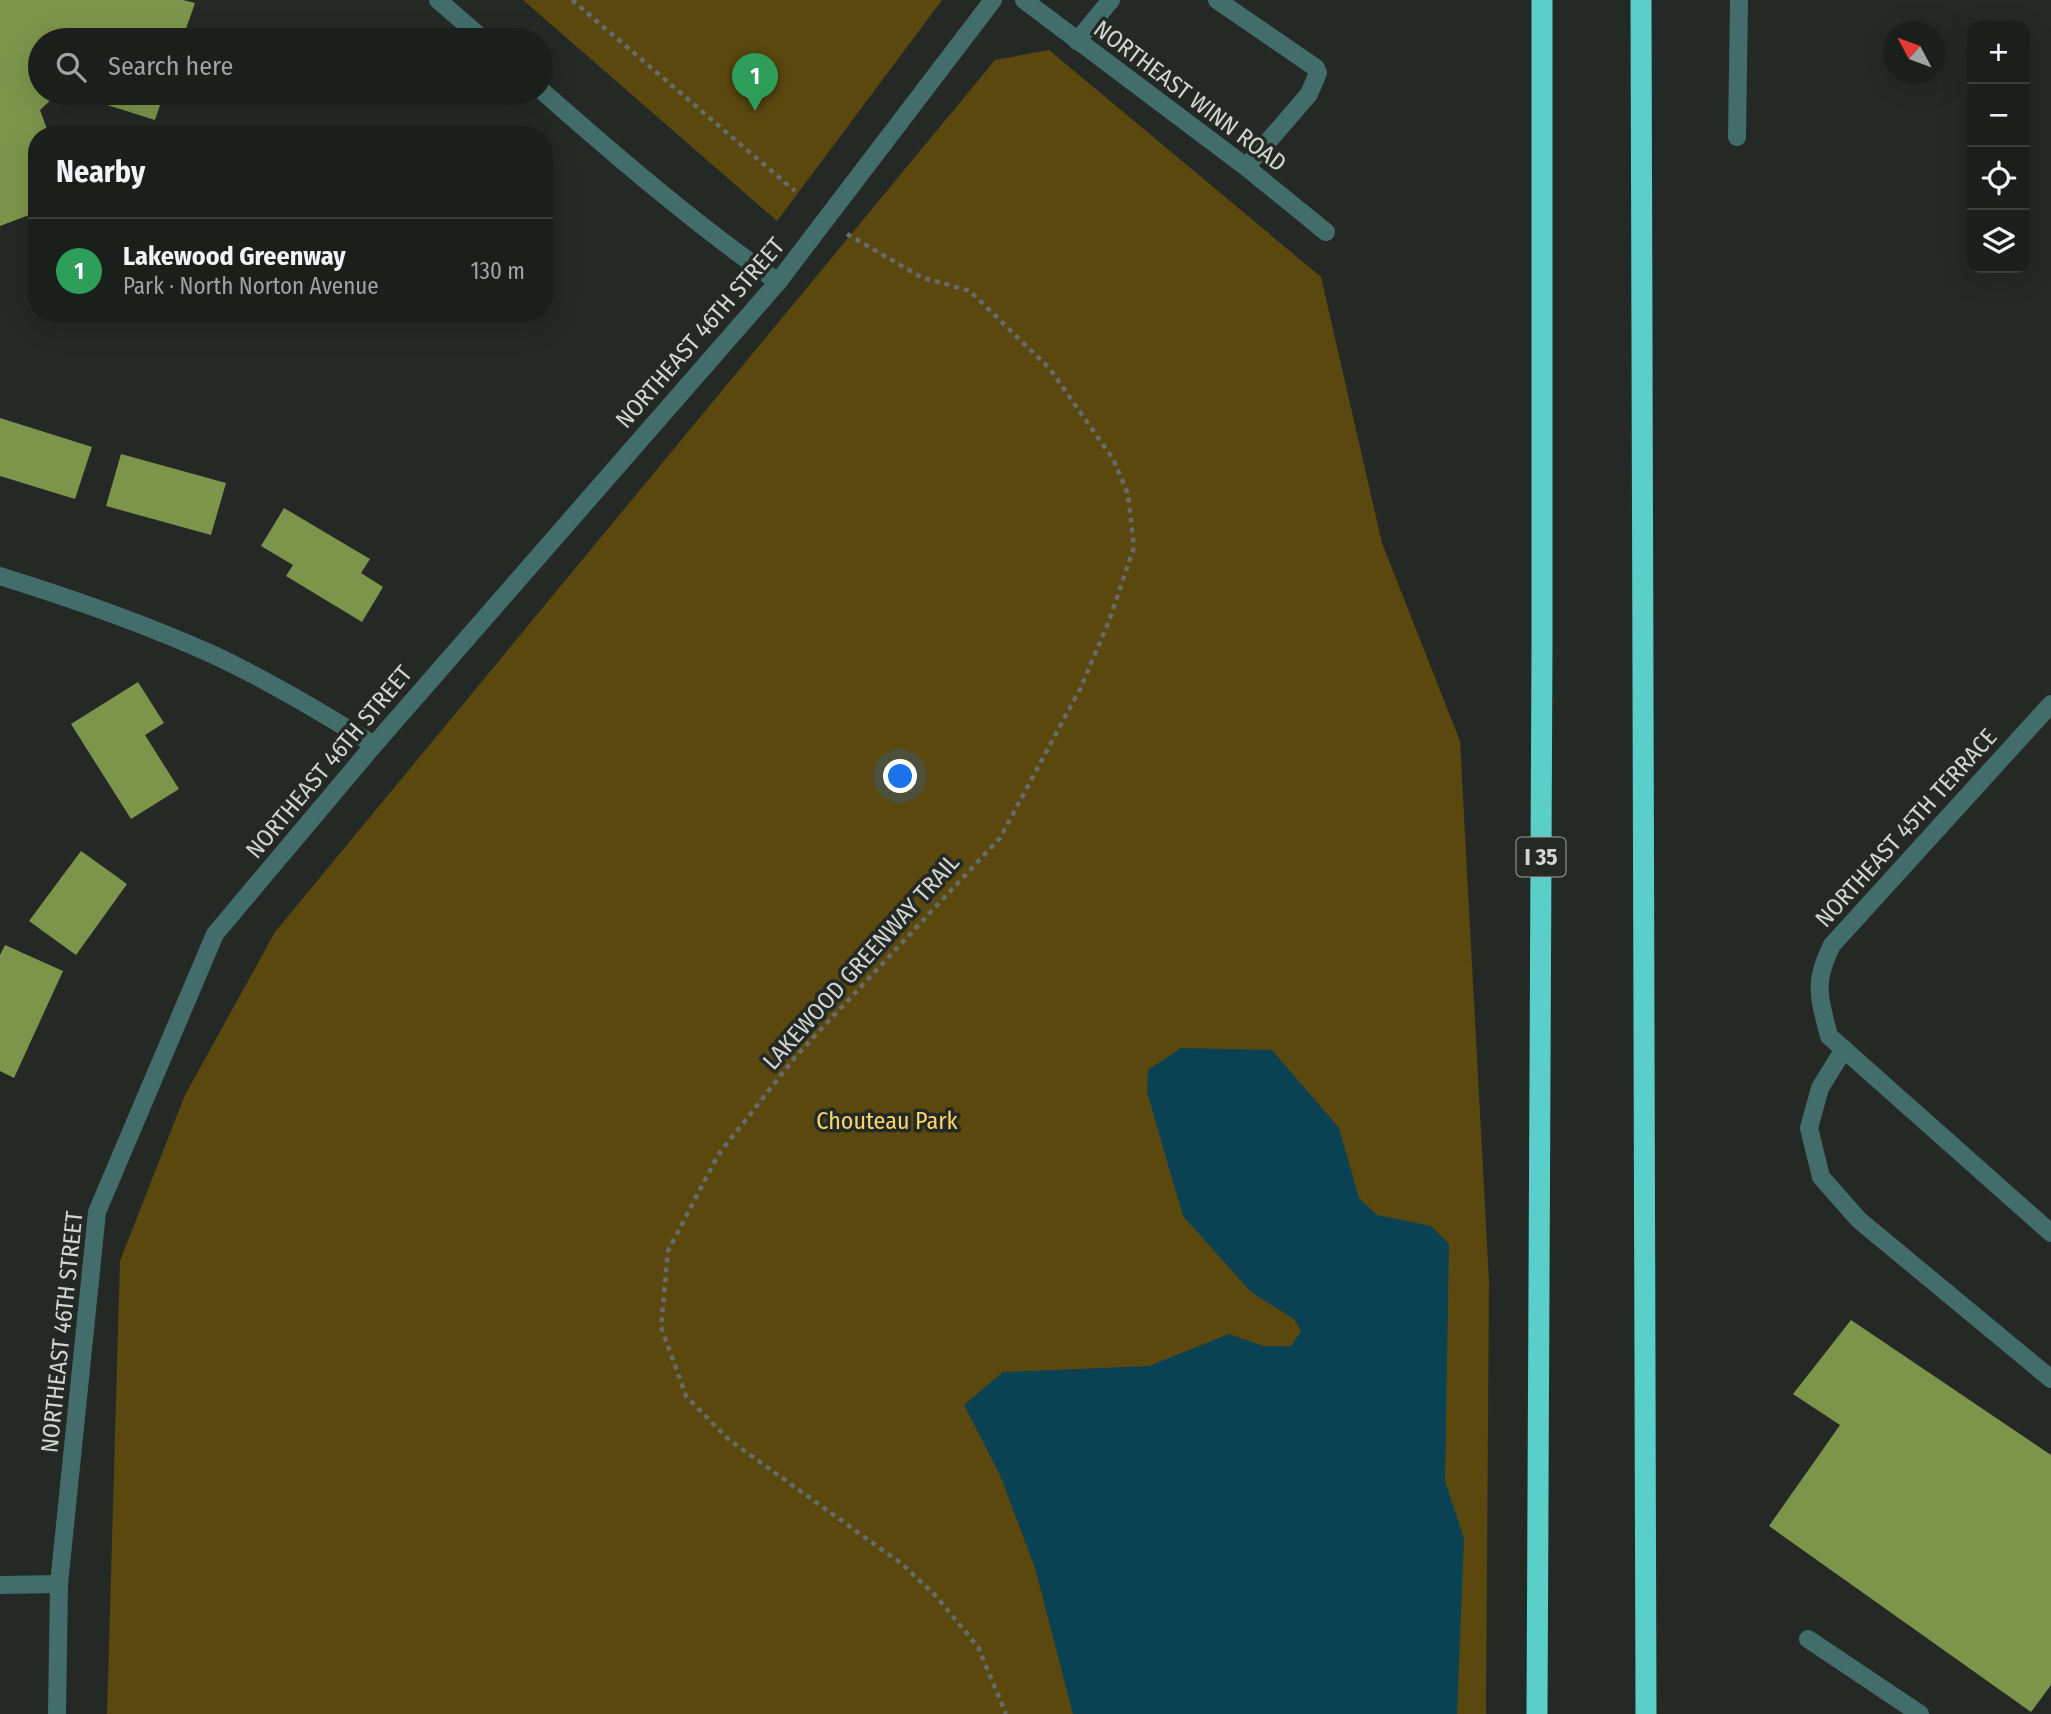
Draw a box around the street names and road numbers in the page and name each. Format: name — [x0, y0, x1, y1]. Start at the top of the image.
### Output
street label: NORTHEAST WINN ROAD — [1088, 15, 1292, 177]
street label: NORTHEAST 46TH STREET — [610, 232, 790, 434]
street label: NORTHEAST 46TH STREET — [240, 660, 418, 864]
street label: NORTHEAST 45TH TERRACE — [1810, 723, 2002, 933]
road number: I 35 — [1516, 838, 1566, 876]
street label: LAKEWOOD GREENWAY TRAIL — [757, 848, 965, 1075]
street label: NORTHEAST 46TH STREET — [35, 1210, 89, 1454]

